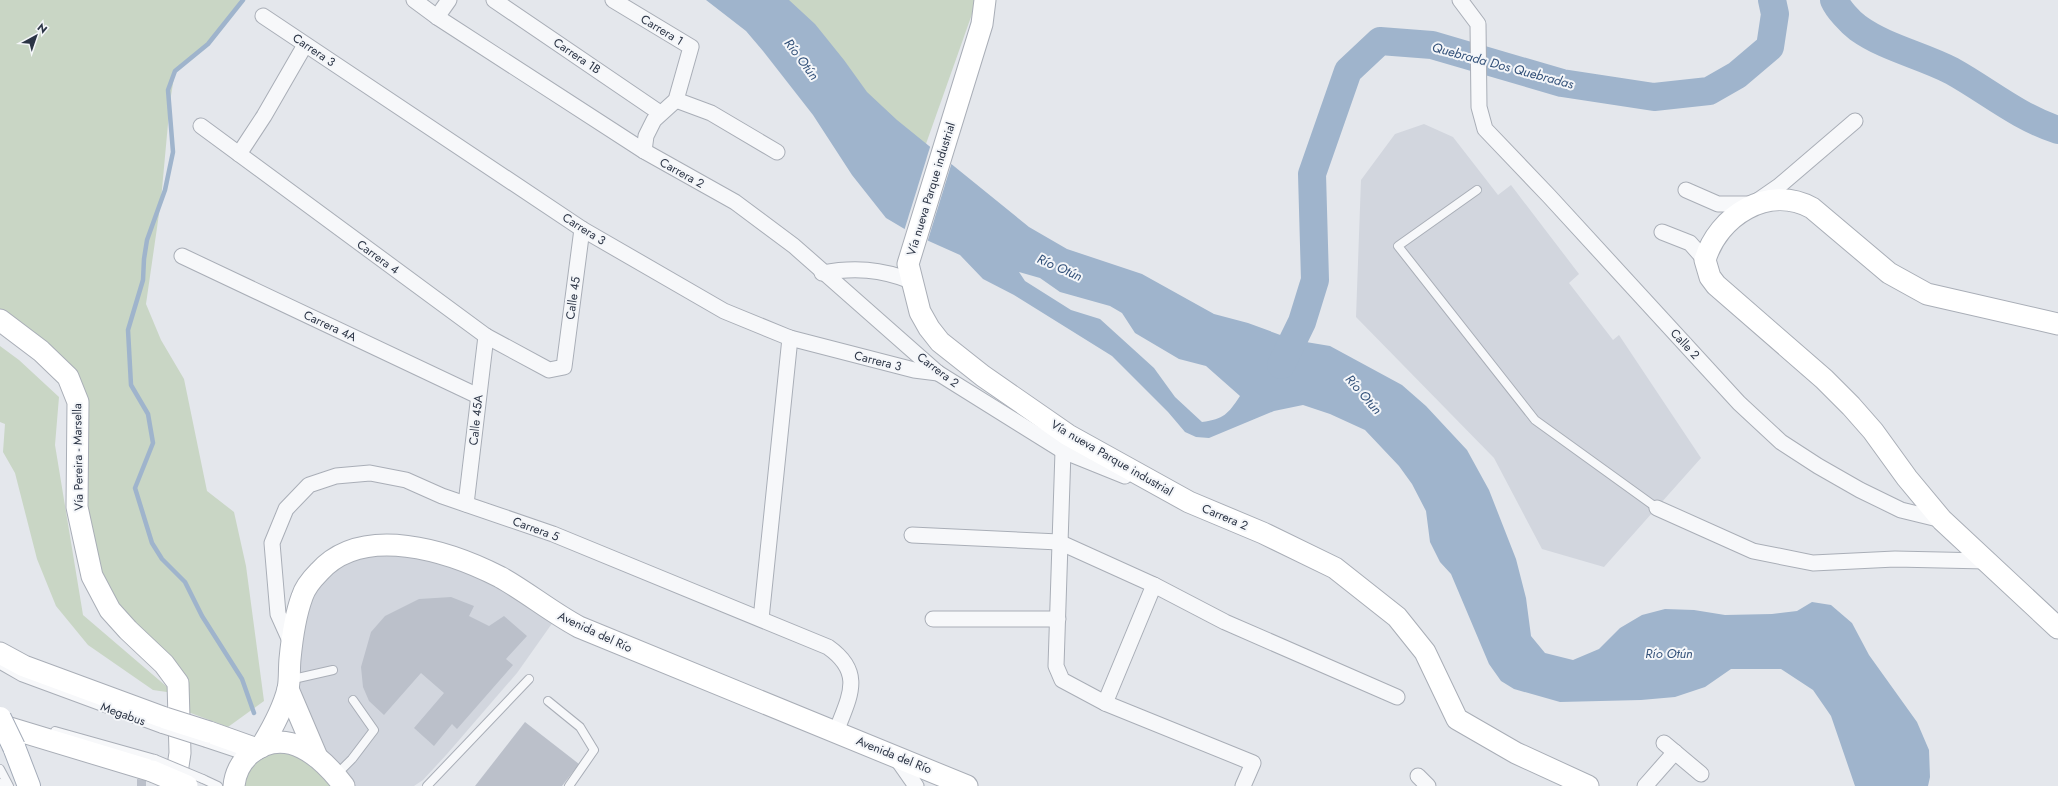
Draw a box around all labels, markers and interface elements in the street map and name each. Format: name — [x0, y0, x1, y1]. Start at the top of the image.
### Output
street label: Carrera 1 — [637, 10, 687, 50]
north arrow — [16, 16, 56, 56]
text: N — [34, 19, 51, 37]
street label: Carrera 3 — [289, 29, 339, 71]
street label: Carrera 1B — [550, 33, 605, 79]
water label: Río Otún — [780, 35, 824, 84]
water label: Quebrada Dos Quebradas — [1430, 37, 1577, 94]
street label: Vía nueva Parque industrial — [902, 120, 960, 258]
street label: Carrera 2 — [656, 153, 708, 193]
street label: Carrera 3 — [559, 209, 610, 250]
street label: Carrera 4 — [353, 235, 403, 279]
water label: Río Otún — [1034, 249, 1086, 286]
street label: Calle 45 — [561, 275, 585, 321]
street label: Carrera 4A — [301, 306, 360, 346]
street label: Calle 2 — [1666, 325, 1704, 363]
street label: Carrera 3 — [852, 346, 904, 376]
street label: Carrera 2 — [913, 348, 963, 392]
water label: Río Otún — [1341, 370, 1387, 419]
street label: Calle 45A — [464, 394, 488, 446]
street label: Vía Pereira - Marsella — [68, 403, 88, 511]
street label: Vía nueva Parque industrial — [1048, 416, 1176, 500]
street label: Carrera 2 — [1199, 499, 1251, 535]
street label: Carrera 5 — [510, 512, 562, 546]
street label: Avenida del Río — [555, 607, 635, 657]
water label: Río Otún — [1645, 644, 1693, 663]
street label: Megabus — [98, 698, 148, 730]
street label: Avenida del Río — [854, 732, 935, 778]

